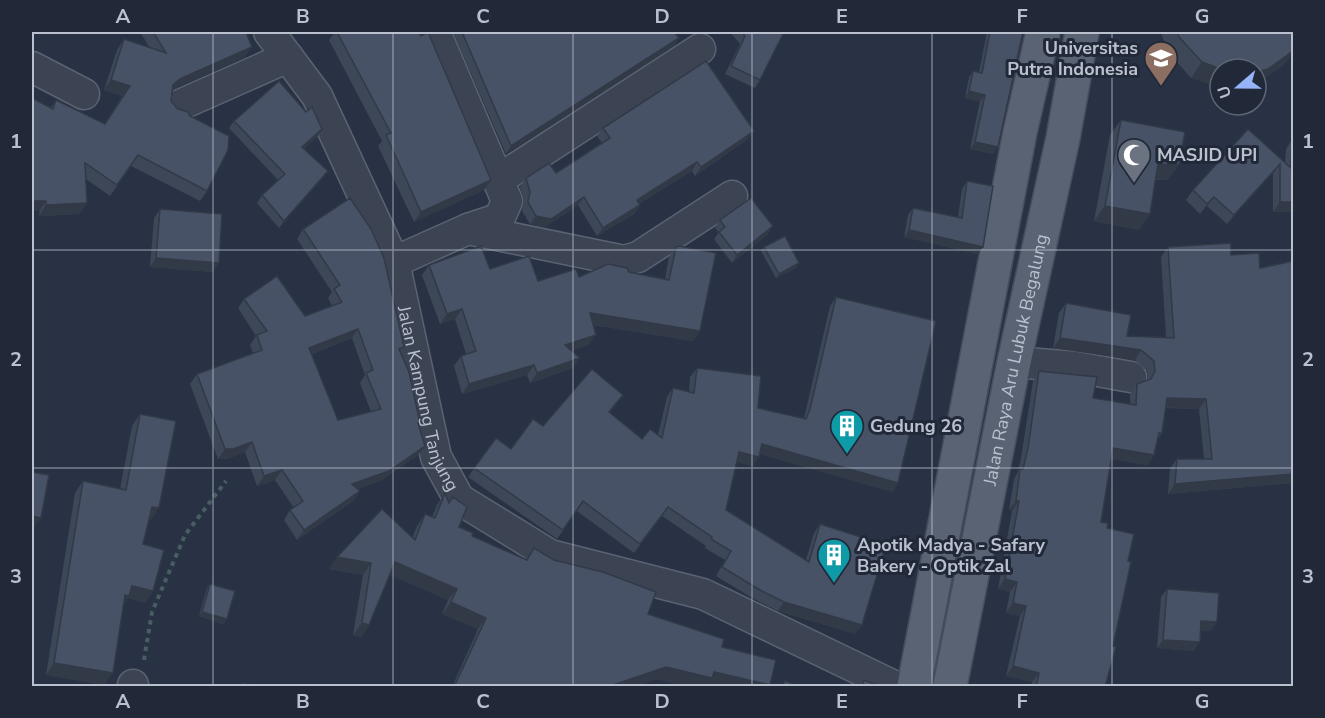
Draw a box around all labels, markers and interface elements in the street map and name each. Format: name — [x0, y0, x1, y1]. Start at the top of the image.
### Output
text: A — [116, 3, 131, 30]
text: B — [296, 3, 310, 30]
text: C — [476, 3, 490, 30]
text: D — [654, 3, 670, 30]
text: E — [836, 3, 848, 30]
text: F — [1016, 3, 1028, 30]
text: G — [1195, 3, 1209, 30]
place label: Universitas Putra Indonesia — [1007, 36, 1138, 81]
school or university icon: Universitas Putra Indonesia — [1143, 40, 1179, 87]
north arrow — [1208, 57, 1268, 117]
text: U — [1212, 82, 1237, 101]
text: 1 — [10, 128, 22, 155]
text: 1 — [1302, 128, 1314, 155]
mosque icon: MASJID UPI — [1116, 137, 1152, 184]
place label: MASJID UPI — [1157, 143, 1257, 167]
street label: Jalan Raya Aru Lubuk Begalung — [978, 232, 1054, 488]
street label: Jalan Kampung Tanjung — [392, 303, 465, 496]
text: 2 — [10, 346, 22, 373]
text: 2 — [1302, 346, 1314, 373]
building icon: Gedung 26 — [829, 408, 865, 455]
place label: Gedung 26 — [870, 414, 962, 438]
place label: Apotik Madya - Safary Bakery - Optik Zal — [857, 533, 1046, 578]
building icon: Apotik Madya - Safary Bakery - Optik Zal — [816, 537, 852, 584]
text: 3 — [10, 563, 22, 590]
text: 3 — [1302, 563, 1314, 590]
text: A — [116, 688, 131, 715]
text: B — [296, 688, 310, 715]
text: C — [476, 688, 490, 715]
text: D — [654, 688, 670, 715]
text: E — [836, 688, 848, 715]
text: F — [1016, 688, 1028, 715]
text: G — [1195, 688, 1209, 715]

